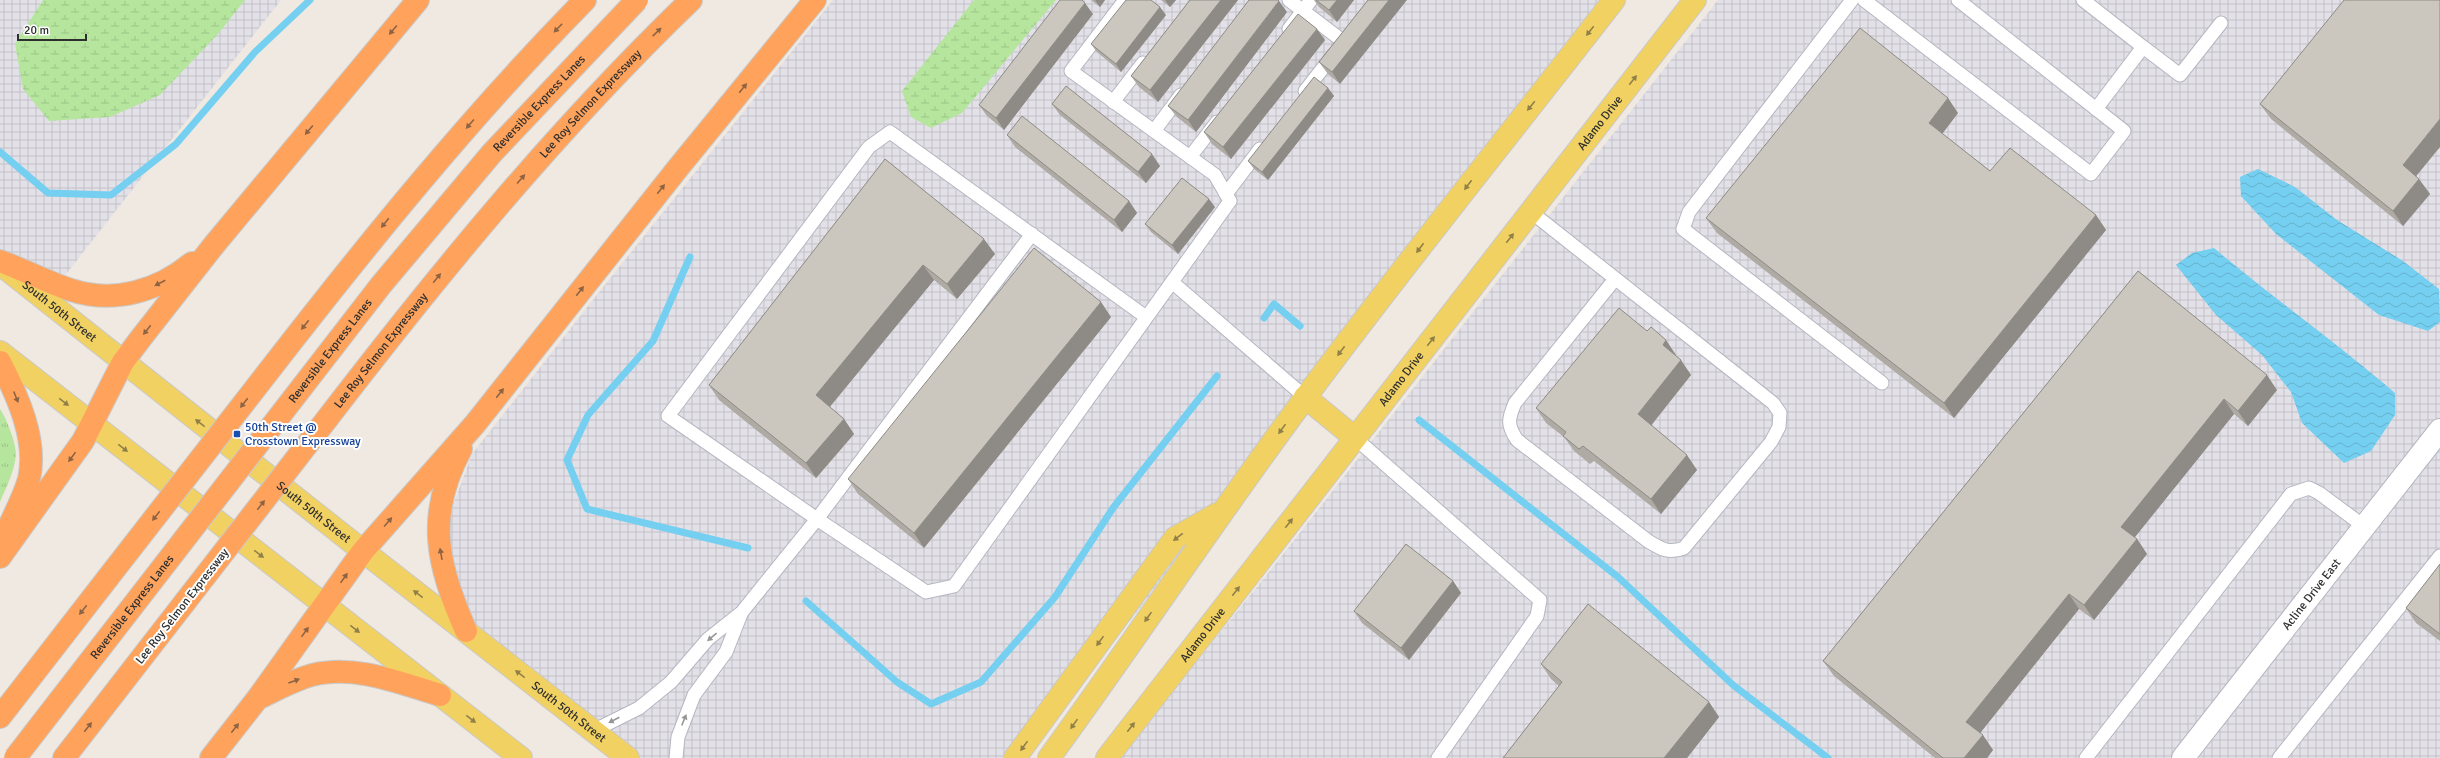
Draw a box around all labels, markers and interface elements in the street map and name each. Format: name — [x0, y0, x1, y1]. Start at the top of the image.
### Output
scale bar — [18, 16, 86, 42]
text: 20 m — [24, 23, 49, 38]
one-way arrow — [553, 23, 563, 33]
one-way arrow — [388, 25, 397, 35]
one-way arrow — [1586, 25, 1594, 36]
one-way arrow — [652, 28, 663, 37]
street label: Lee Roy Selmon Expressway — [537, 46, 645, 161]
street label: Reversible Express Lanes — [490, 52, 589, 155]
one-way arrow — [1629, 74, 1637, 85]
one-way arrow — [738, 83, 747, 94]
street label: Adamo Drive — [1574, 93, 1626, 153]
one-way arrow — [1526, 100, 1535, 111]
one-way arrow — [466, 119, 475, 129]
one-way arrow — [305, 124, 314, 135]
one-way arrow — [516, 174, 525, 183]
one-way arrow — [1464, 179, 1473, 190]
one-way arrow — [657, 184, 665, 195]
one-way arrow — [381, 217, 390, 228]
one-way arrow — [1506, 232, 1515, 243]
one-way arrow — [1416, 243, 1424, 253]
one-way arrow — [433, 273, 442, 283]
street label: South 50th Street — [19, 278, 99, 345]
one-way arrow — [154, 280, 165, 287]
one-way arrow — [576, 286, 585, 297]
street label: Lee Roy Selmon Expressway — [331, 290, 431, 412]
street label: Reversible Express Lanes — [286, 296, 376, 406]
one-way arrow — [301, 319, 309, 330]
one-way arrow — [143, 325, 151, 336]
one-way arrow — [1426, 335, 1435, 346]
one-way arrow — [1336, 346, 1345, 357]
street label: Adamo Drive — [1376, 349, 1427, 409]
one-way arrow — [495, 388, 504, 399]
one-way arrow — [13, 392, 19, 403]
one-way arrow — [58, 397, 69, 406]
one-way arrow — [241, 398, 249, 408]
one-way arrow — [195, 419, 206, 427]
place label: 50th Street @ Crosstown Expressway — [245, 420, 361, 449]
one-way arrow — [1278, 423, 1287, 434]
marker: 50th Street @ Crosstown Expressway — [232, 429, 242, 439]
one-way arrow — [118, 444, 129, 452]
one-way arrow — [68, 451, 76, 462]
street label: South 50th Street — [273, 479, 354, 546]
one-way arrow — [257, 499, 265, 510]
one-way arrow — [151, 511, 160, 522]
one-way arrow — [384, 517, 393, 527]
one-way arrow — [1285, 518, 1293, 529]
one-way arrow — [1172, 533, 1183, 542]
street label: Lee Roy Selmon Expressway — [133, 545, 232, 667]
one-way arrow — [437, 548, 443, 561]
one-way arrow — [254, 549, 264, 557]
street label: Reversible Express Lanes — [87, 552, 177, 662]
street label: Acline Drive East — [2279, 556, 2344, 633]
one-way arrow — [340, 573, 348, 583]
one-way arrow — [1232, 586, 1241, 597]
one-way arrow — [412, 589, 423, 598]
one-way arrow — [79, 604, 87, 615]
street label: Adamo Drive — [1177, 605, 1229, 665]
one-way arrow — [1144, 612, 1152, 622]
one-way arrow — [350, 625, 361, 633]
one-way arrow — [301, 627, 309, 638]
one-way arrow — [706, 632, 717, 641]
one-way arrow — [1096, 636, 1104, 647]
one-way arrow — [515, 669, 526, 678]
one-way arrow — [288, 678, 300, 684]
street label: South 50th Street — [528, 678, 609, 746]
one-way arrow — [682, 714, 688, 726]
one-way arrow — [466, 715, 477, 723]
one-way arrow — [608, 717, 620, 724]
one-way arrow — [1070, 719, 1078, 729]
one-way arrow — [83, 722, 92, 733]
one-way arrow — [1127, 722, 1135, 733]
one-way arrow — [230, 723, 239, 734]
one-way arrow — [1020, 741, 1028, 752]

